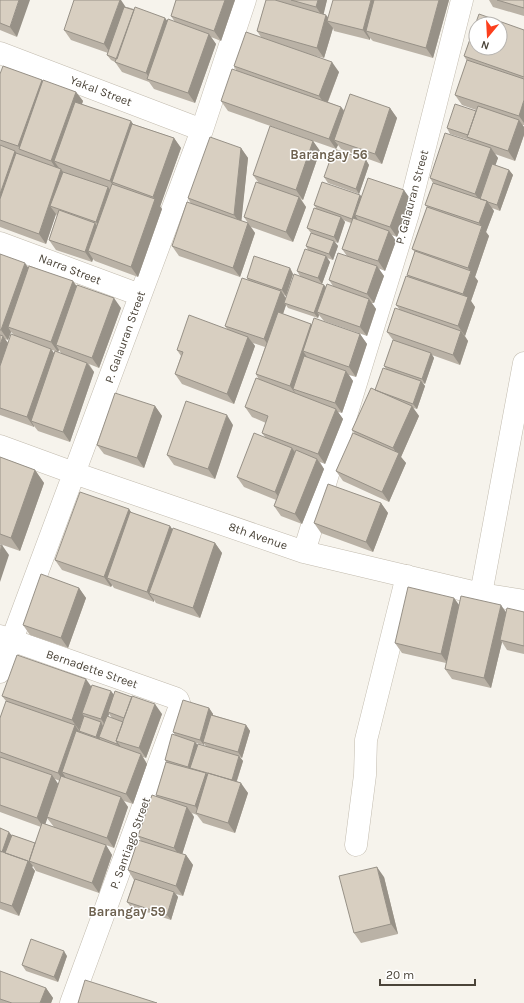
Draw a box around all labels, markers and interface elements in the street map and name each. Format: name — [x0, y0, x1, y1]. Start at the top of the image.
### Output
north arrow — [468, 16, 508, 56]
text: N — [479, 38, 491, 52]
street label: Yakal Street — [68, 73, 134, 109]
district label: Barangay 56 — [290, 147, 368, 162]
street label: P. Galauran Street — [393, 148, 431, 246]
street label: Narra Street — [37, 251, 104, 288]
street label: P. Galauran Street — [102, 288, 148, 385]
street label: 8th Avenue — [227, 519, 289, 553]
street label: Bernadette Street — [44, 647, 140, 691]
street label: P. Santiago Street — [107, 795, 153, 891]
district label: Barangay 59 — [88, 904, 166, 919]
scale bar — [380, 961, 475, 987]
text: 20 m — [386, 968, 414, 982]

